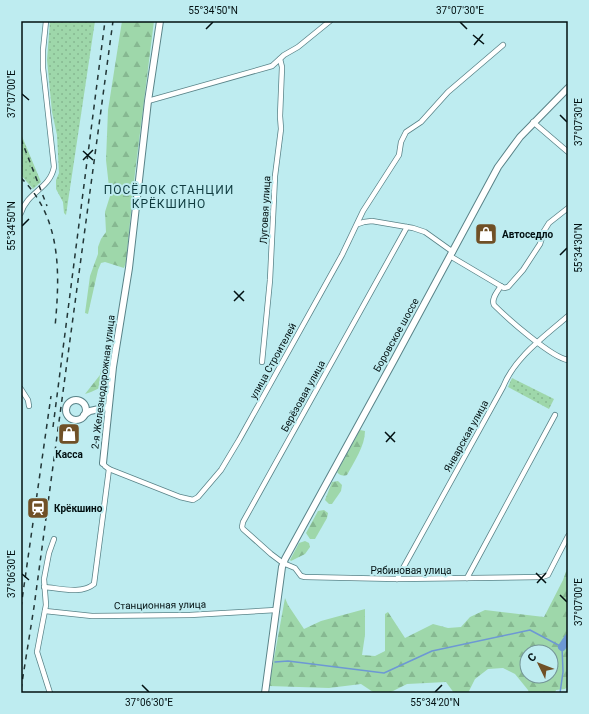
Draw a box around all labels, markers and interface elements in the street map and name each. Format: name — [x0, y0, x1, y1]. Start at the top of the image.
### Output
text: 55°34'50"N — [188, 5, 238, 16]
text: 37°07'30"E — [436, 5, 484, 16]
text: 37°07'00"E — [6, 70, 17, 118]
text: 37°07'30"E — [573, 98, 584, 146]
street label: Луговая улица — [258, 176, 272, 244]
district label: ПОСЁЛОК СТАНЦИИ КРЁКШИНО — [104, 182, 234, 211]
text: 55°34'50"N — [6, 201, 17, 251]
shop icon: Автоседло — [473, 221, 499, 247]
text: 55°34'30"N — [573, 223, 584, 273]
place label: Автоседло — [502, 229, 553, 240]
street label: Боровское шоссе — [371, 296, 421, 374]
street label: 2-я Железнодорожная улица — [89, 314, 117, 450]
street label: улица Строителей — [248, 321, 299, 401]
street label: Берёзовая улица — [279, 358, 327, 434]
street label: Январская улица — [442, 398, 490, 474]
shop icon: Касса — [56, 421, 82, 447]
place label: Касса — [55, 449, 83, 460]
station icon: Крёкшино — [25, 495, 51, 521]
place label: Крёкшино — [54, 503, 103, 514]
text: 37°06'30"E — [6, 550, 17, 598]
street label: Рябиновая улица — [370, 565, 452, 576]
text: 37°07'00"E — [573, 578, 584, 626]
street label: Станционная улица — [114, 599, 206, 611]
north arrow — [519, 644, 559, 684]
text: С — [525, 650, 539, 665]
text: 37°06'30"E — [125, 697, 173, 708]
text: 55°34'20"N — [410, 697, 460, 708]

